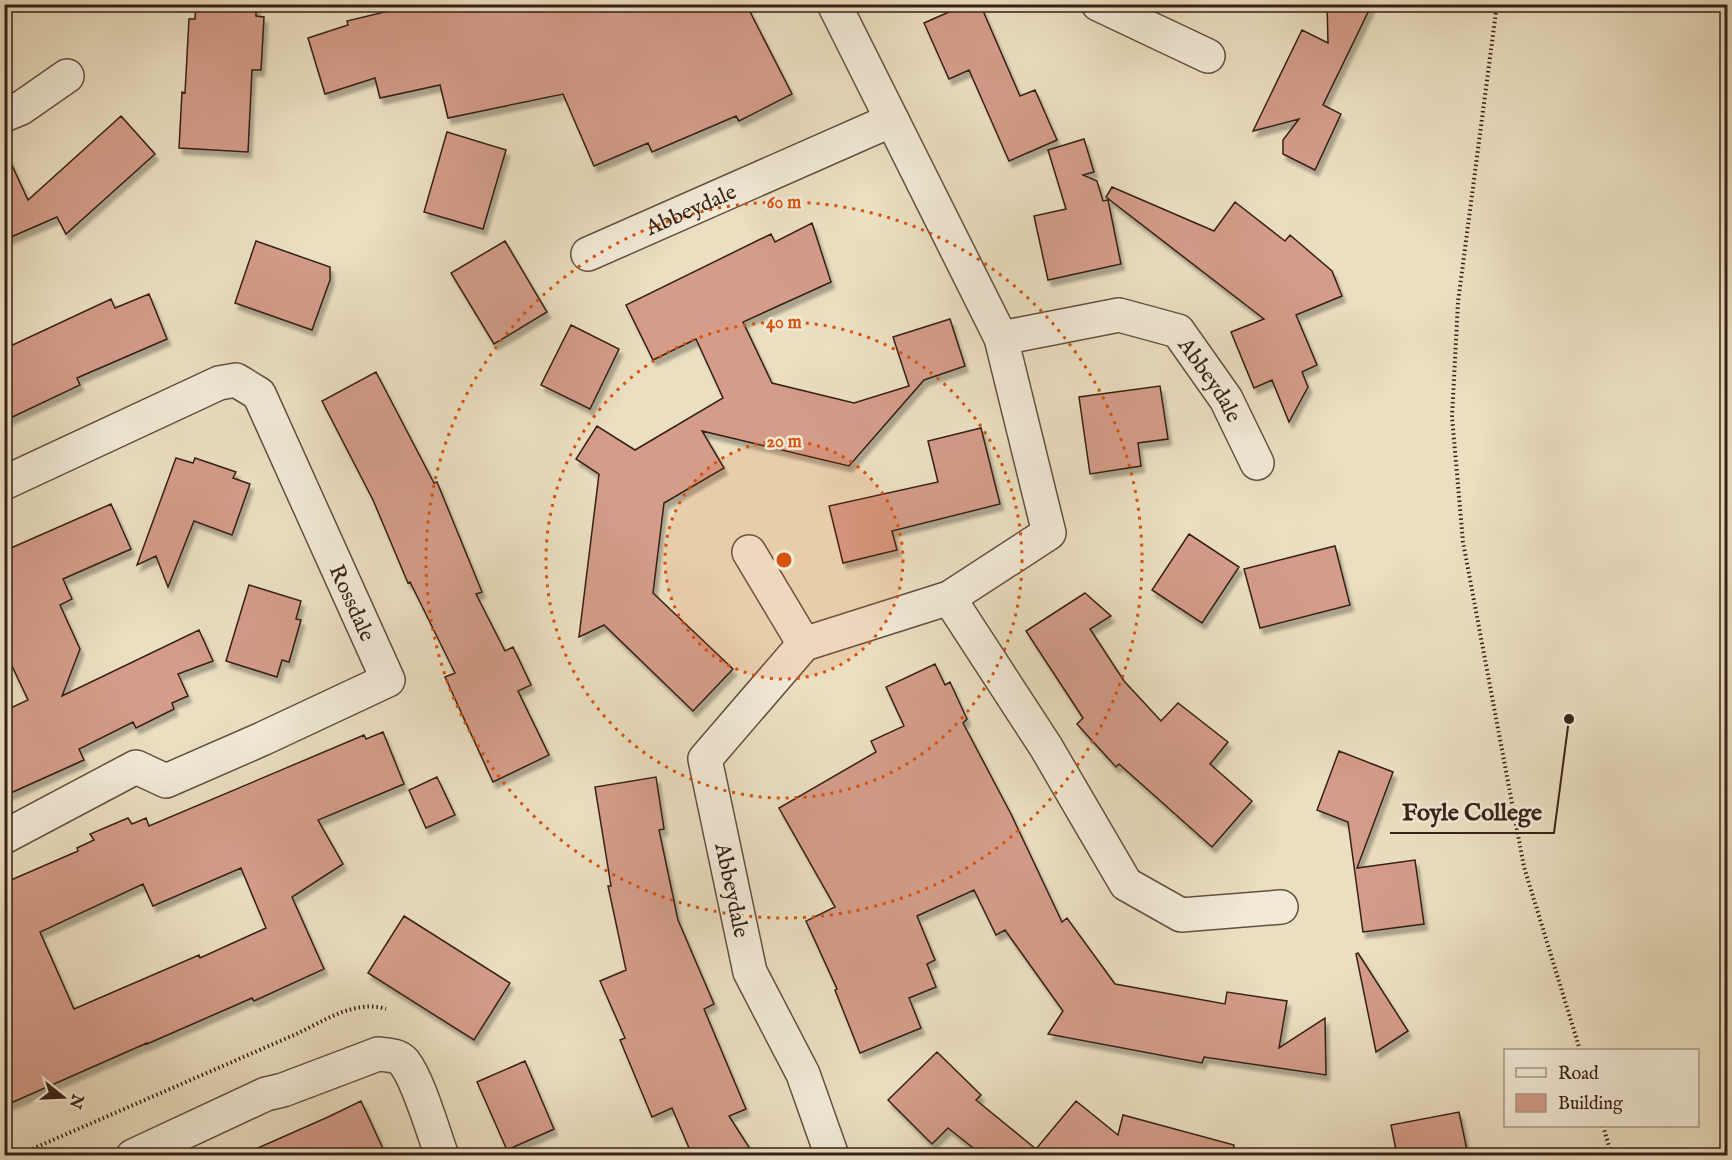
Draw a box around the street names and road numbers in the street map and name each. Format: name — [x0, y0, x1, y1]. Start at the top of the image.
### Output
street label: Abbeydale — [641, 178, 741, 243]
street label: Abbeydale — [1170, 332, 1247, 427]
street label: Rossdale — [322, 561, 381, 646]
street label: Abbeydale — [707, 840, 755, 940]

